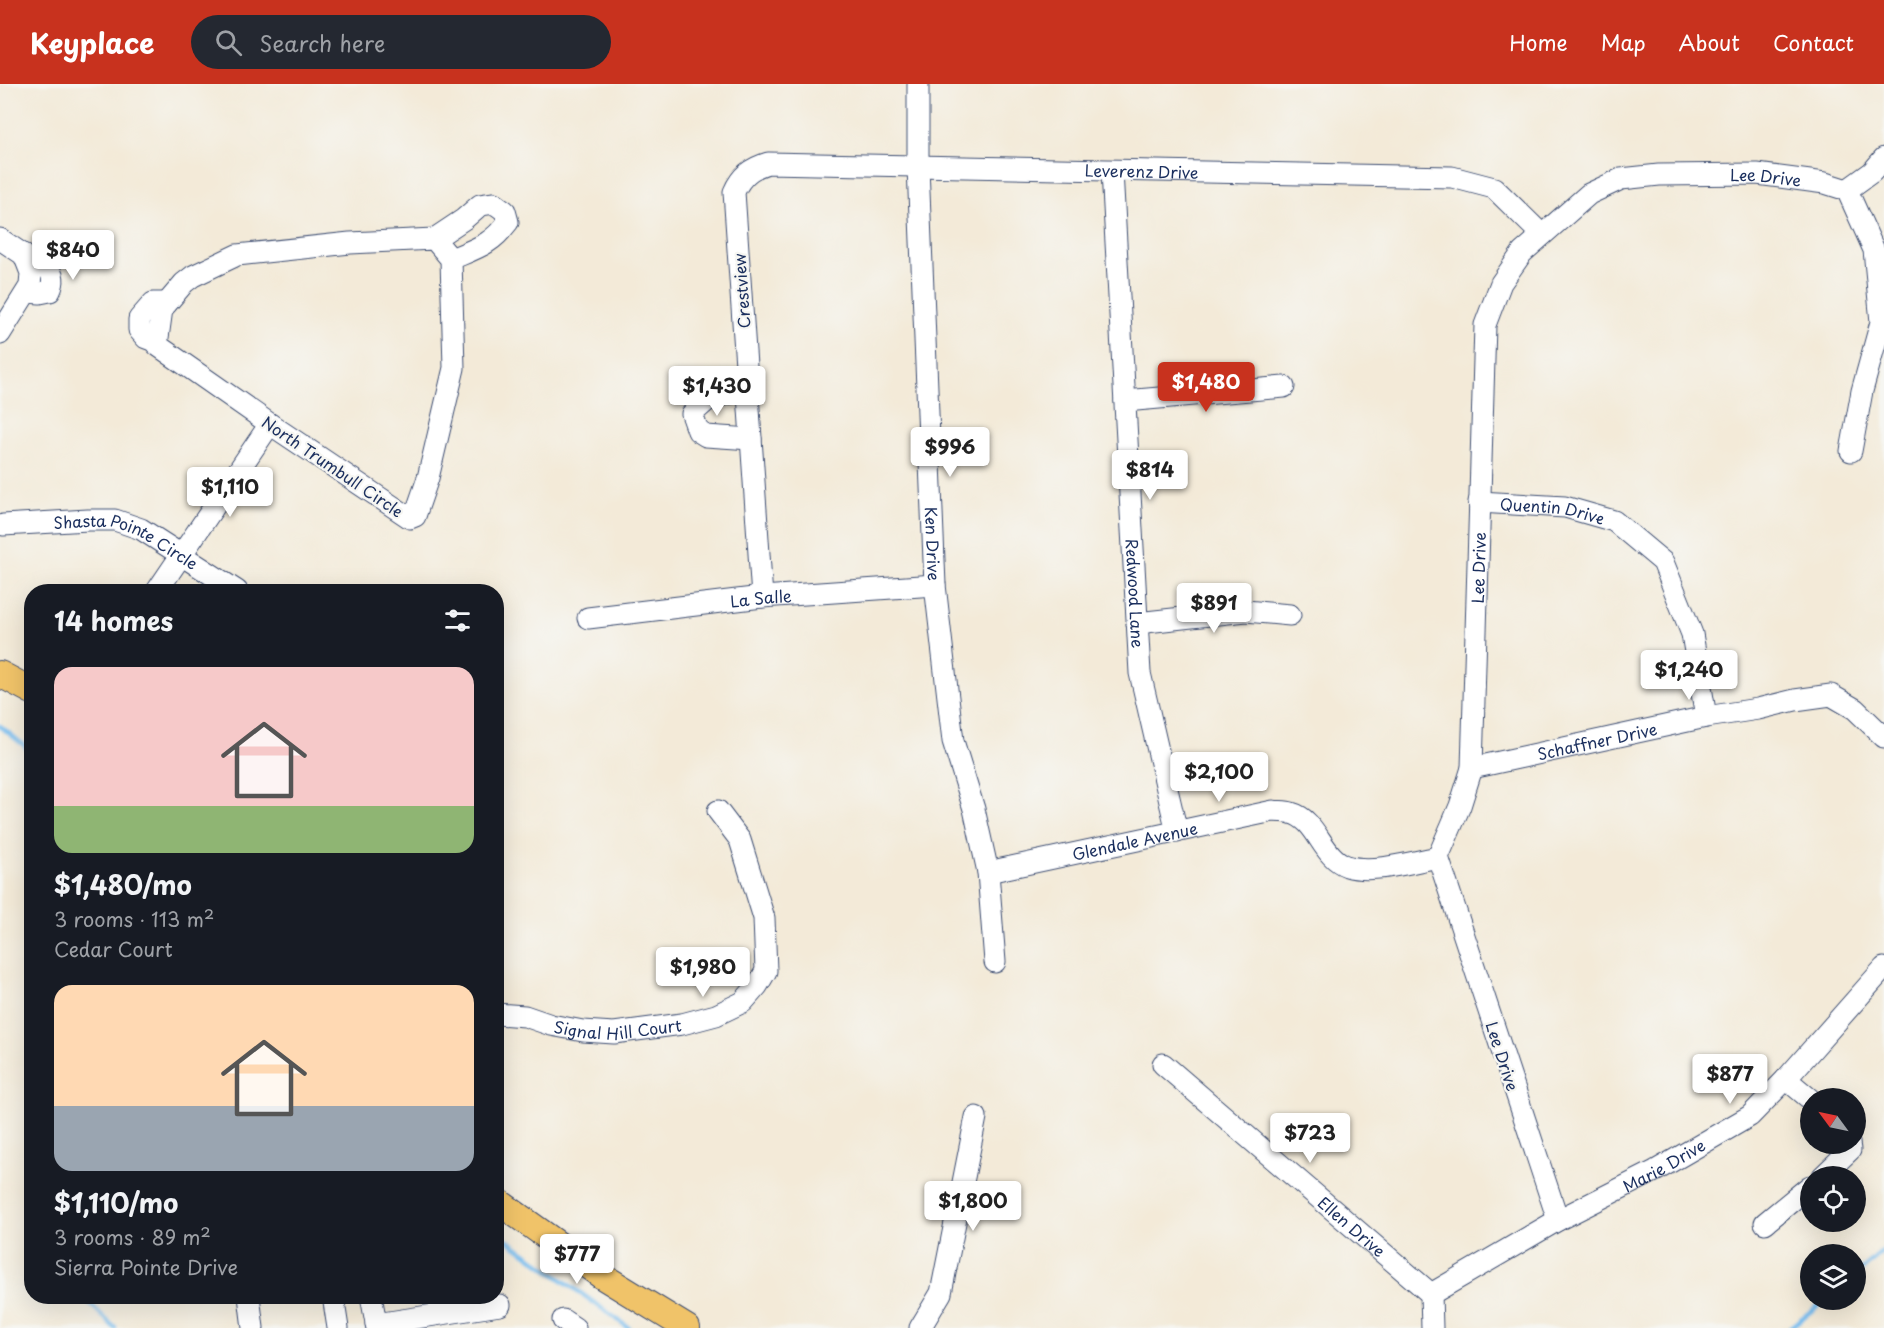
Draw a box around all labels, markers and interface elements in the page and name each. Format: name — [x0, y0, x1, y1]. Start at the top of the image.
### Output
search box — [191, 15, 611, 69]
text: Keyplace — [30, 21, 155, 64]
icon: search — [212, 26, 245, 59]
text: Search here — [260, 26, 385, 59]
text: Home — [1509, 26, 1568, 58]
text: Map — [1601, 26, 1646, 58]
text: About — [1679, 26, 1740, 58]
text: Contact — [1773, 26, 1854, 58]
street label: Leverenz Drive — [1084, 157, 1199, 184]
street label: Lee Drive — [1730, 162, 1803, 192]
pin: $840 — [37, 230, 109, 281]
text: $840 — [46, 234, 100, 264]
street label: Crestview — [726, 252, 756, 329]
pin: $1,480 — [1157, 362, 1255, 413]
pin: $1,430 — [668, 366, 766, 417]
text: $1,480 — [1172, 366, 1240, 396]
text: $1,430 — [683, 370, 751, 400]
street label: North Trumbull Circle — [257, 410, 409, 522]
pin: $996 — [914, 427, 986, 478]
text: $996 — [925, 431, 975, 461]
pin: $814 — [1114, 450, 1186, 501]
text: $814 — [1126, 454, 1174, 484]
pin: $1,110 — [181, 467, 279, 518]
text: $1,110 — [201, 471, 259, 501]
street label: Quentin Drive — [1499, 491, 1608, 530]
street label: Ken Drive — [920, 506, 947, 581]
street label: Shasta Pointe Circle — [53, 507, 203, 575]
street label: Lee Drive — [1465, 532, 1491, 604]
street label: Redwood Lane — [1121, 538, 1151, 649]
street label: La Salle — [729, 583, 793, 613]
pin: $891 — [1178, 583, 1250, 634]
text: $891 — [1191, 587, 1237, 617]
text: 14 homes — [54, 601, 173, 640]
icon: filters — [441, 604, 474, 637]
pin: $1,240 — [1640, 650, 1738, 701]
text: $1,240 — [1655, 654, 1723, 684]
icon: home — [210, 706, 318, 814]
street label: Schaffner Drive — [1535, 716, 1659, 765]
pin: $2,100 — [1170, 752, 1268, 803]
text: $2,100 — [1184, 756, 1254, 786]
street label: Glendale Avenue — [1070, 815, 1200, 866]
text: $1,480/mo — [54, 865, 192, 904]
text: 3 rooms · 113 m² — [54, 904, 214, 934]
text: Cedar Court — [54, 934, 173, 964]
pin: $1,980 — [654, 947, 752, 998]
text: $1,980 — [670, 951, 736, 981]
street label: Signal Hill Court — [552, 1012, 683, 1045]
street label: Lee Drive — [1481, 1018, 1525, 1094]
icon: home — [210, 1024, 318, 1132]
pin: $877 — [1694, 1054, 1766, 1105]
text: $877 — [1706, 1058, 1754, 1088]
north arrow — [1800, 1088, 1866, 1154]
map controls — [1800, 1088, 1866, 1310]
pin: $723 — [1274, 1113, 1346, 1164]
text: $723 — [1284, 1117, 1336, 1147]
street label: Marie Drive — [1618, 1133, 1709, 1198]
button: locate — [1800, 1166, 1866, 1232]
pin: $1,800 — [924, 1181, 1022, 1232]
text: $1,110/mo — [54, 1183, 178, 1222]
text: $1,800 — [938, 1185, 1008, 1215]
street label: Ellen Drive — [1313, 1190, 1391, 1262]
text: 3 rooms · 89 m² — [54, 1222, 211, 1252]
pin: $777 — [541, 1234, 613, 1285]
text: $777 — [554, 1238, 600, 1268]
button: layers — [1800, 1244, 1866, 1310]
text: Sierra Pointe Drive — [54, 1252, 238, 1282]

